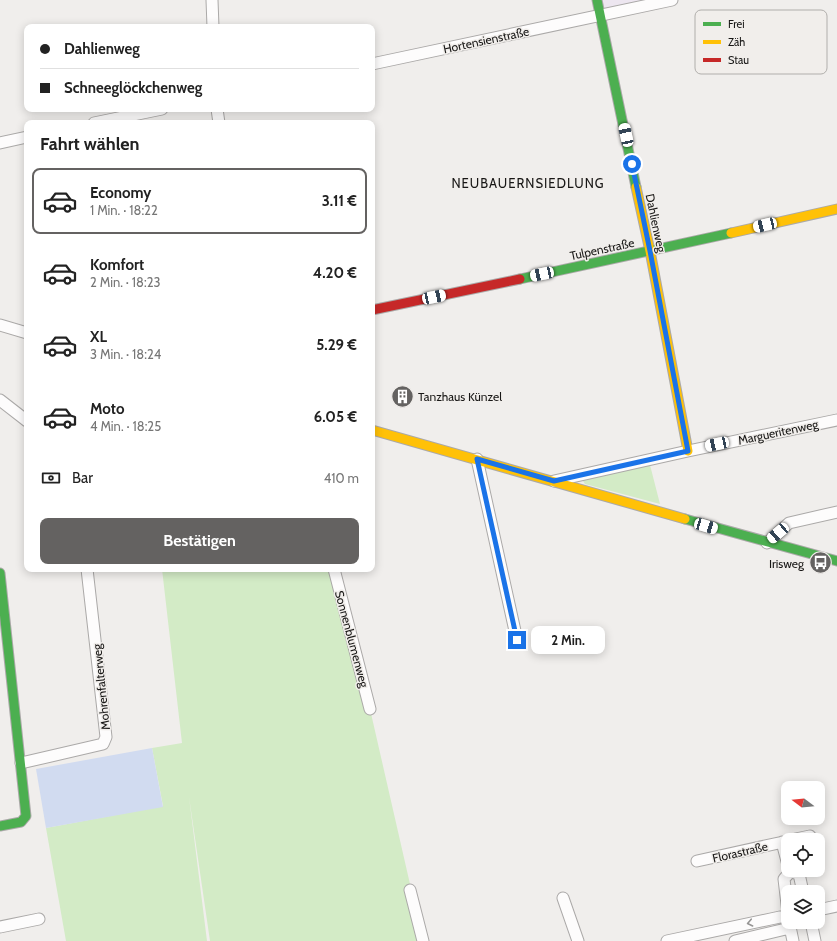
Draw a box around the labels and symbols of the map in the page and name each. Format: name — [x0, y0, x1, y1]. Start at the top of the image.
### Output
legend — [695, 10, 827, 74]
text: Frei — [728, 17, 745, 31]
street label: Hortensienstraße — [442, 24, 530, 56]
text: Zäh — [728, 35, 745, 49]
text: Stau — [728, 53, 749, 67]
car — [618, 122, 634, 148]
route start — [623, 155, 641, 173]
district label: NEUBAUERNSIEDLUNG — [451, 175, 605, 191]
street label: Dahlienweg — [642, 192, 670, 255]
car — [752, 216, 778, 234]
street label: Tulpenstraße — [568, 235, 636, 263]
car — [529, 266, 555, 282]
car — [421, 289, 447, 305]
building icon: Tanzhaus Künzel — [390, 383, 416, 409]
place label: Tanzhaus Künzel — [418, 389, 502, 404]
street label: Margueritenweg — [737, 416, 820, 448]
car — [704, 436, 730, 452]
car — [693, 517, 719, 535]
car — [765, 521, 791, 545]
bus stop icon: Irisweg — [807, 550, 833, 576]
place label: Irisweg — [769, 556, 805, 571]
street label: Sonnenblumenweg — [332, 589, 372, 690]
callout: 2 Min. — [531, 626, 605, 654]
route end — [508, 631, 526, 649]
street label: Mohrenfalterweg — [89, 642, 113, 731]
north arrow — [781, 781, 825, 825]
street label: Florastraße — [711, 838, 769, 866]
one-way arrow — [747, 919, 753, 927]

